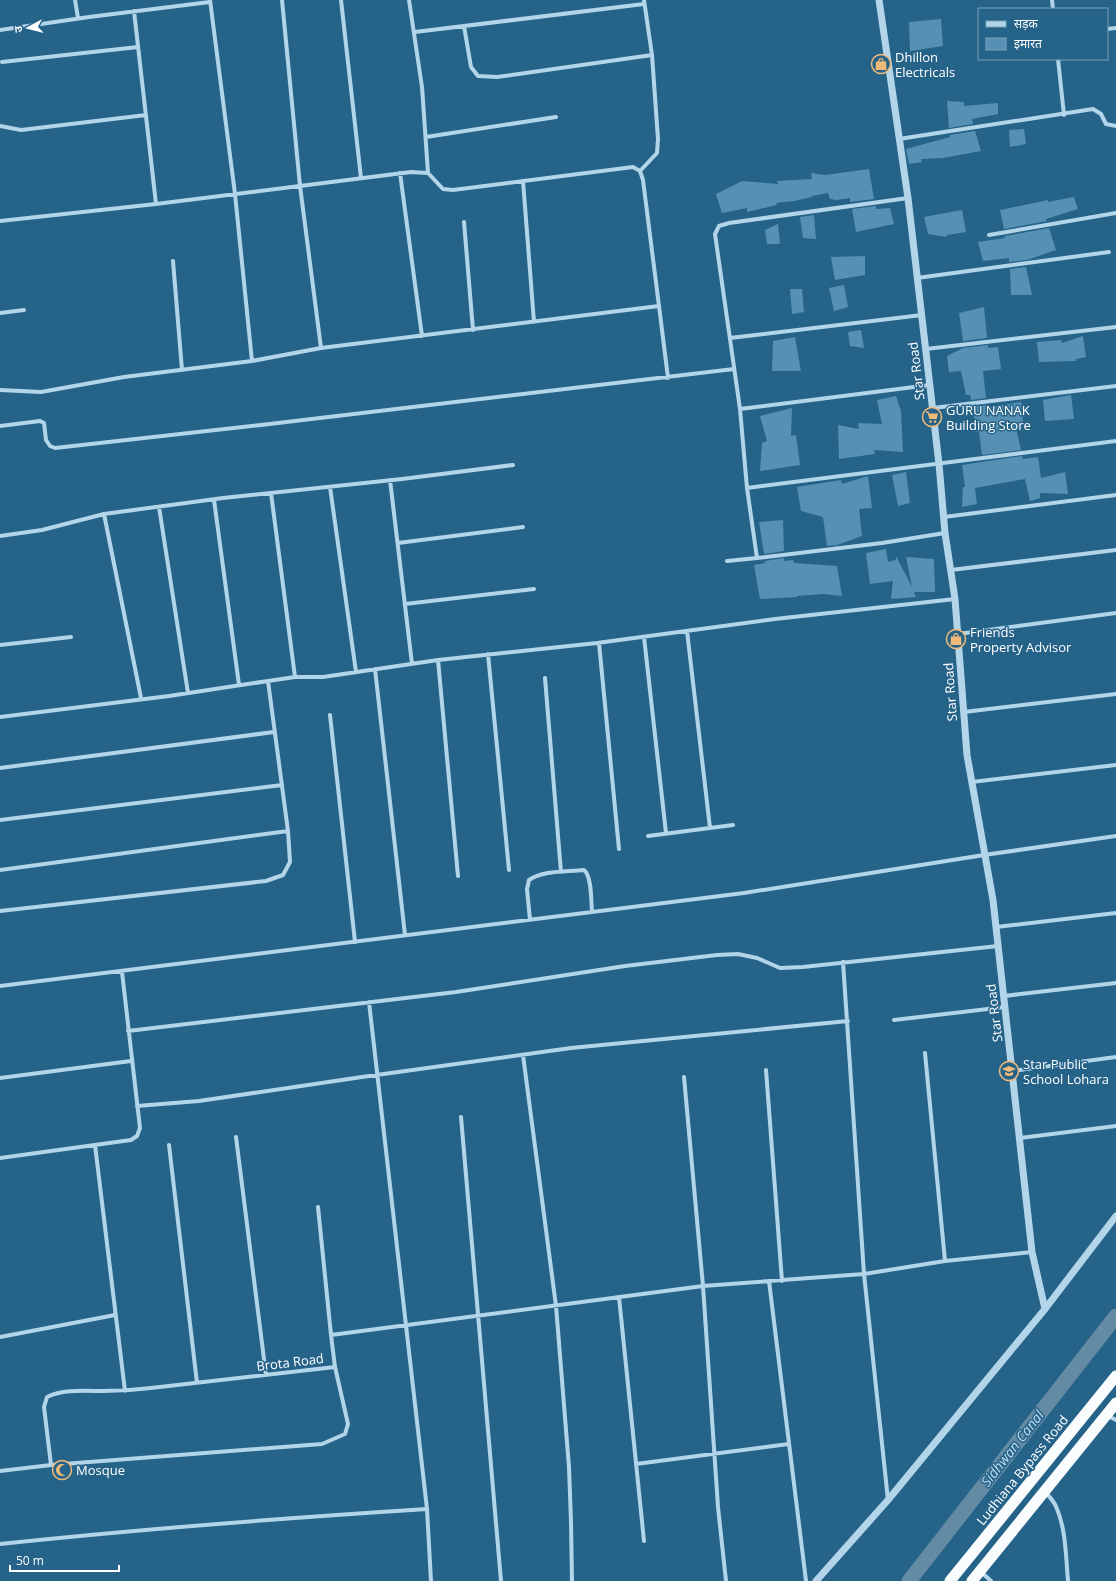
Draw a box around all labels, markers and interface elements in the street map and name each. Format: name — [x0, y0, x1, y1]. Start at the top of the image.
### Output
north arrow — [8, 8, 48, 48]
legend — [978, 8, 1108, 60]
text: सड़क — [1014, 15, 1039, 32]
text: उ — [10, 25, 25, 33]
text: इमारत — [1014, 35, 1043, 52]
place label: Dhillon Electricals — [895, 48, 955, 81]
shop icon: Dhillon Electricals — [870, 53, 892, 75]
street label: Star Road — [903, 341, 929, 401]
place label: GURU NANAK Building Store — [946, 401, 1031, 434]
supermarket icon: GURU NANAK Building Store — [921, 406, 943, 428]
place label: Friends Property Advisor — [970, 623, 1072, 656]
shop icon: Friends Property Advisor — [945, 628, 967, 650]
street label: Star Road — [939, 662, 961, 722]
street label: Star Road — [981, 983, 1007, 1043]
place label: Star Public School Lohara — [1023, 1055, 1109, 1088]
school or university icon: Star Public School Lohara — [998, 1060, 1020, 1082]
street label: Brota Road — [255, 1349, 325, 1375]
water label: Sidhwan Canal — [976, 1406, 1048, 1490]
street label: Ludhiana Bypass Road — [972, 1411, 1072, 1529]
mosque icon: Mosque — [51, 1459, 73, 1481]
place label: Mosque — [76, 1461, 125, 1479]
scale bar — [10, 1547, 119, 1573]
text: 50 m — [16, 1552, 44, 1569]

